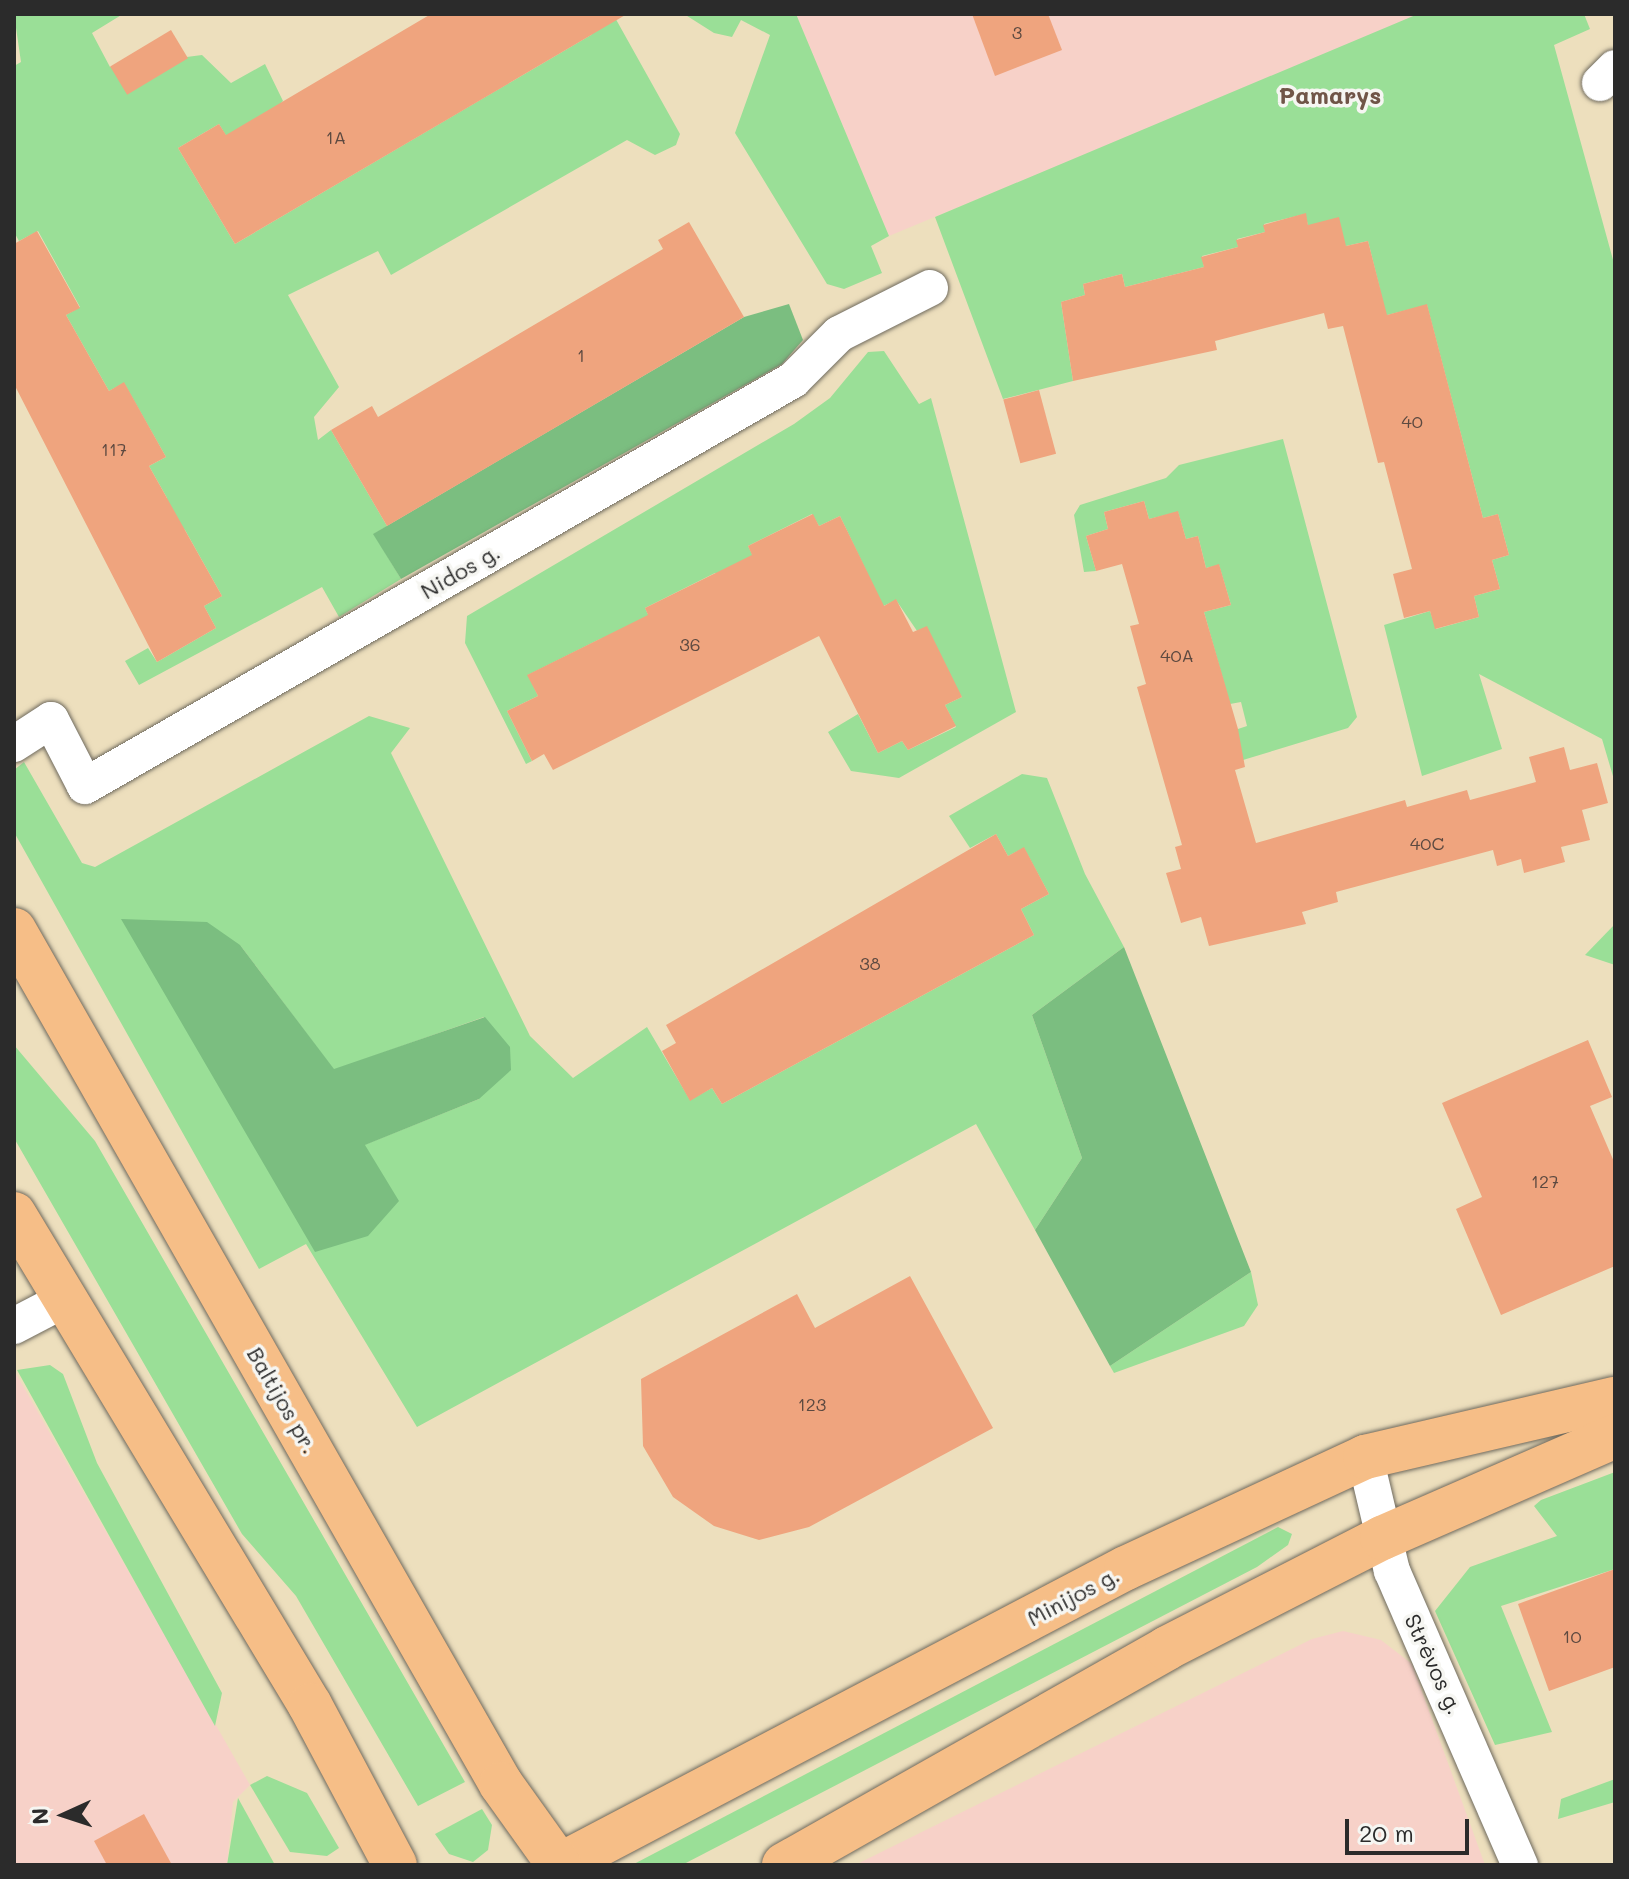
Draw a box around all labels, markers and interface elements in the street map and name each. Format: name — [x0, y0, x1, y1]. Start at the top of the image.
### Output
house number: 3 — [1012, 21, 1022, 43]
district label: Pamarys — [1279, 81, 1381, 109]
house number: 1A — [326, 126, 346, 148]
house number: 1 — [577, 344, 585, 366]
house number: 40 — [1401, 410, 1423, 432]
house number: 117 — [101, 438, 127, 460]
street label: Nidos g. — [416, 538, 504, 604]
house number: 36 — [679, 633, 701, 655]
house number: 40A — [1160, 644, 1194, 666]
house number: 40C — [1410, 832, 1444, 854]
house number: 38 — [859, 952, 881, 974]
house number: 127 — [1531, 1170, 1559, 1192]
street label: Baltijos pr. — [242, 1342, 324, 1458]
house number: 123 — [798, 1393, 826, 1415]
street label: Minijos g. — [1022, 1561, 1124, 1631]
street label: Strėvos g. — [1399, 1610, 1469, 1718]
house number: 10 — [1562, 1625, 1582, 1647]
north arrow — [24, 1775, 104, 1855]
scale bar — [1349, 1803, 1473, 1853]
text: N — [25, 1807, 54, 1825]
text: 20 m — [1359, 1817, 1414, 1848]

